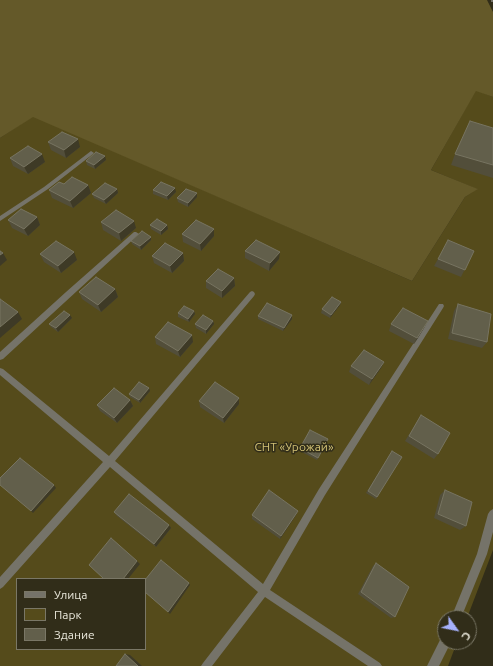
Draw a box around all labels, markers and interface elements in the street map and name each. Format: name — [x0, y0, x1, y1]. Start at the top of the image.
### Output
park label: СНТ «Урожай» — [254, 440, 334, 454]
legend — [16, 578, 146, 650]
text: Улица — [54, 588, 87, 601]
text: Парк — [54, 608, 82, 621]
north arrow — [437, 610, 477, 650]
text: Здание — [54, 628, 95, 641]
text: С — [459, 630, 473, 642]

